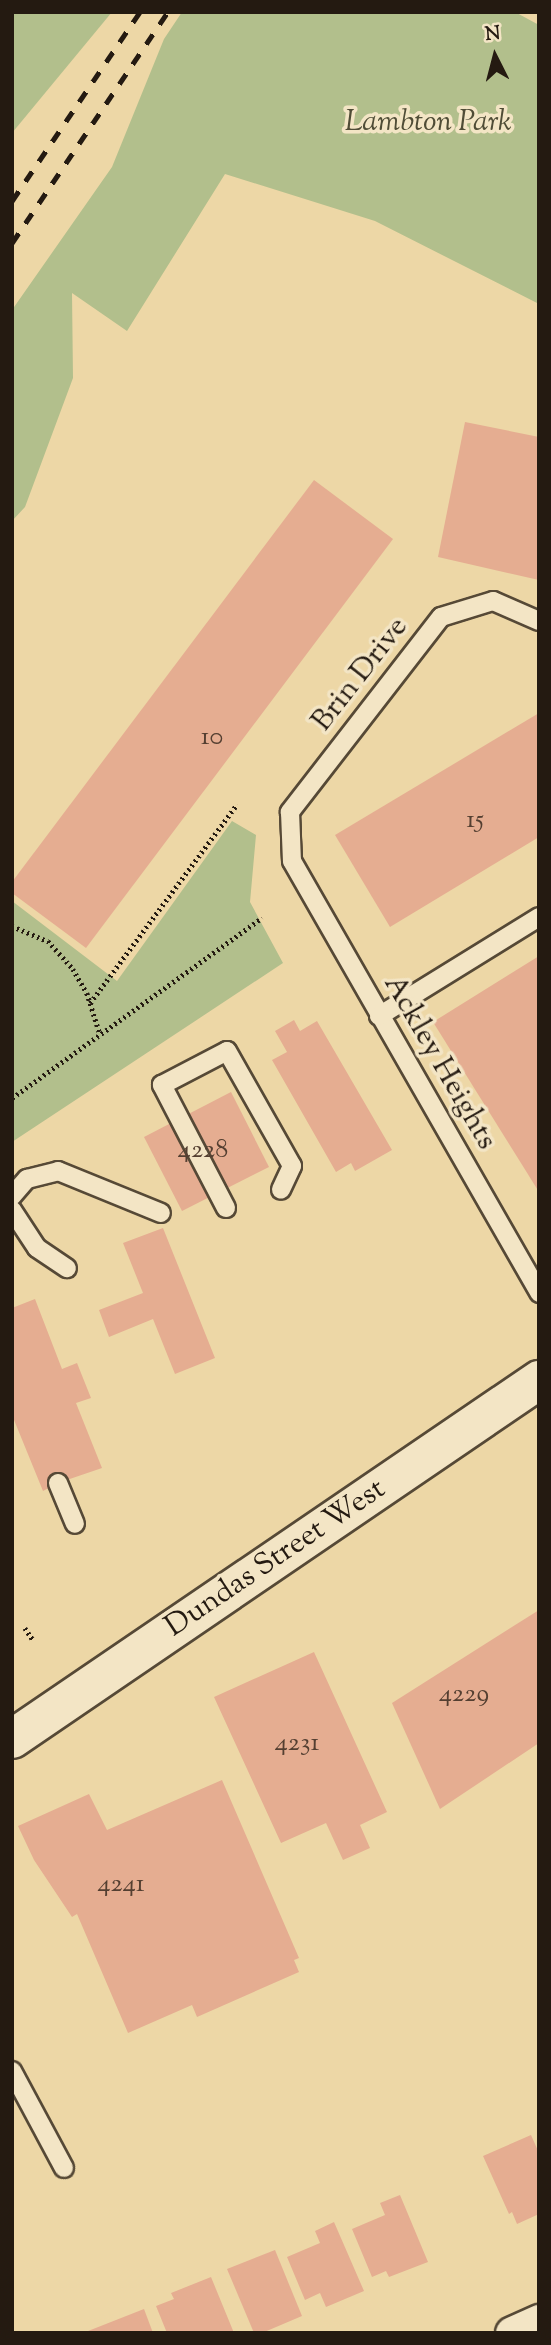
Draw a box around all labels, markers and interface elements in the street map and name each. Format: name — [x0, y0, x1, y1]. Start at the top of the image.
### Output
text: N — [484, 20, 502, 49]
north arrow — [460, 21, 530, 91]
park label: Lambton Park — [344, 105, 512, 141]
street label: Brin Drive — [305, 611, 417, 739]
house number: 10 — [201, 722, 223, 754]
house number: 15 — [466, 805, 484, 837]
street label: Ackley Heights — [374, 969, 504, 1157]
house number: 4228 — [178, 1135, 228, 1167]
street label: Dundas Street West — [159, 1472, 393, 1646]
house number: 4229 — [439, 1679, 489, 1711]
house number: 4231 — [275, 1728, 319, 1760]
house number: 4241 — [97, 1869, 145, 1901]

